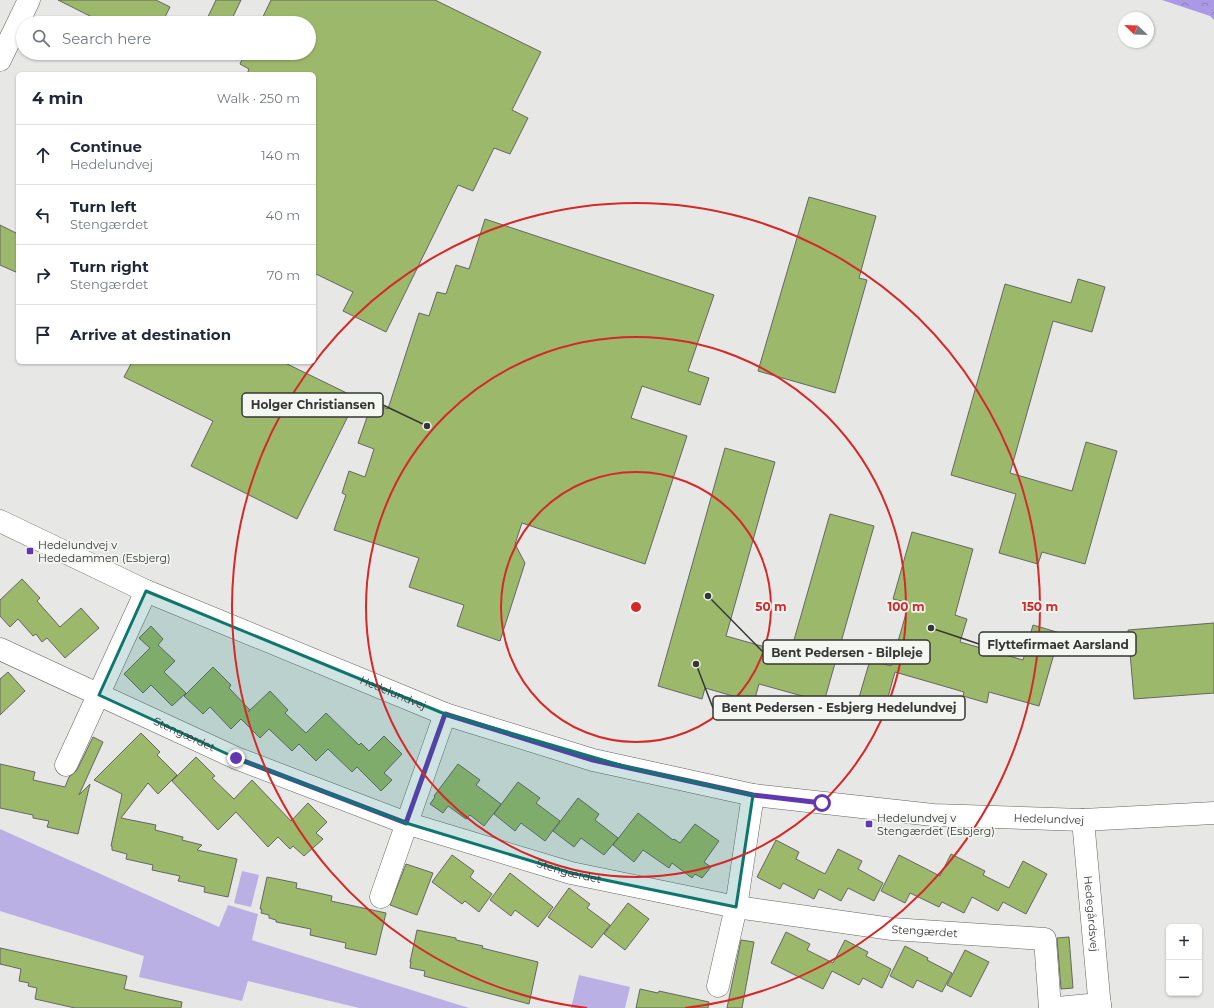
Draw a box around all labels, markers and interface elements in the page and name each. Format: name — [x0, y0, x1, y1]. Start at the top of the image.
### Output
north arrow — [1118, 12, 1154, 48]
search box — [16, 16, 316, 60]
icon: search — [30, 27, 52, 49]
text: Search here — [62, 29, 151, 48]
text: 4 min — [32, 88, 83, 108]
text: Walk · 250 m — [217, 90, 300, 106]
text: Continue — [70, 137, 142, 156]
icon: ahead — [32, 144, 54, 166]
text: 140 m — [261, 147, 300, 163]
text: Hedelundvej — [70, 156, 153, 172]
text: Turn left — [70, 197, 137, 216]
icon: left — [32, 204, 54, 226]
text: 40 m — [266, 207, 300, 223]
text: Stengærdet — [70, 216, 148, 232]
text: Turn right — [70, 257, 149, 276]
icon: right — [32, 264, 54, 286]
text: 70 m — [267, 267, 300, 283]
text: Stengærdet — [70, 276, 148, 292]
icon: arrive — [32, 324, 54, 346]
text: Arrive at destination — [70, 325, 231, 344]
callout: Holger Christiansen — [242, 393, 383, 417]
text: Holger Christiansen — [251, 397, 375, 412]
place label: Hedelundvej v Hededammen (Esbjerg) — [38, 538, 171, 565]
marker: Hedelundvej v Hededammen (Esbjerg) — [25, 546, 35, 556]
text: 50 m — [755, 599, 787, 614]
text: 100 m — [888, 599, 924, 614]
text: 150 m — [1022, 599, 1058, 614]
centre of rings — [629, 600, 643, 614]
callout: Flyttefirmaet Aarsland — [979, 632, 1136, 656]
text: Flyttefirmaet Aarsland — [987, 637, 1129, 652]
callout: Bent Pedersen - Bilpleje — [763, 640, 930, 664]
text: Bent Pedersen - Bilpleje — [771, 645, 923, 660]
street label: Hedelundvej — [358, 673, 428, 712]
callout: Bent Pedersen - Esbjerg Hedelundvej — [713, 696, 965, 720]
text: Bent Pedersen - Esbjerg Hedelundvej — [721, 700, 957, 715]
street label: Stengærdet — [151, 714, 218, 755]
route end — [227, 749, 245, 767]
route start — [813, 794, 831, 812]
place label: Hedelundvej v Stengærdet (Esbjerg) — [877, 811, 995, 838]
street label: Hedelundvej — [1013, 811, 1084, 827]
marker: Hedelundvej v Stengærdet (Esbjerg) — [864, 819, 874, 829]
street label: Stengærdet — [535, 856, 603, 886]
street label: Hedegårdsvej — [1081, 875, 1102, 952]
street label: Stengærdet — [891, 922, 959, 940]
map controls — [1166, 924, 1202, 996]
button: + — [1166, 924, 1202, 960]
button: − — [1166, 960, 1202, 996]

